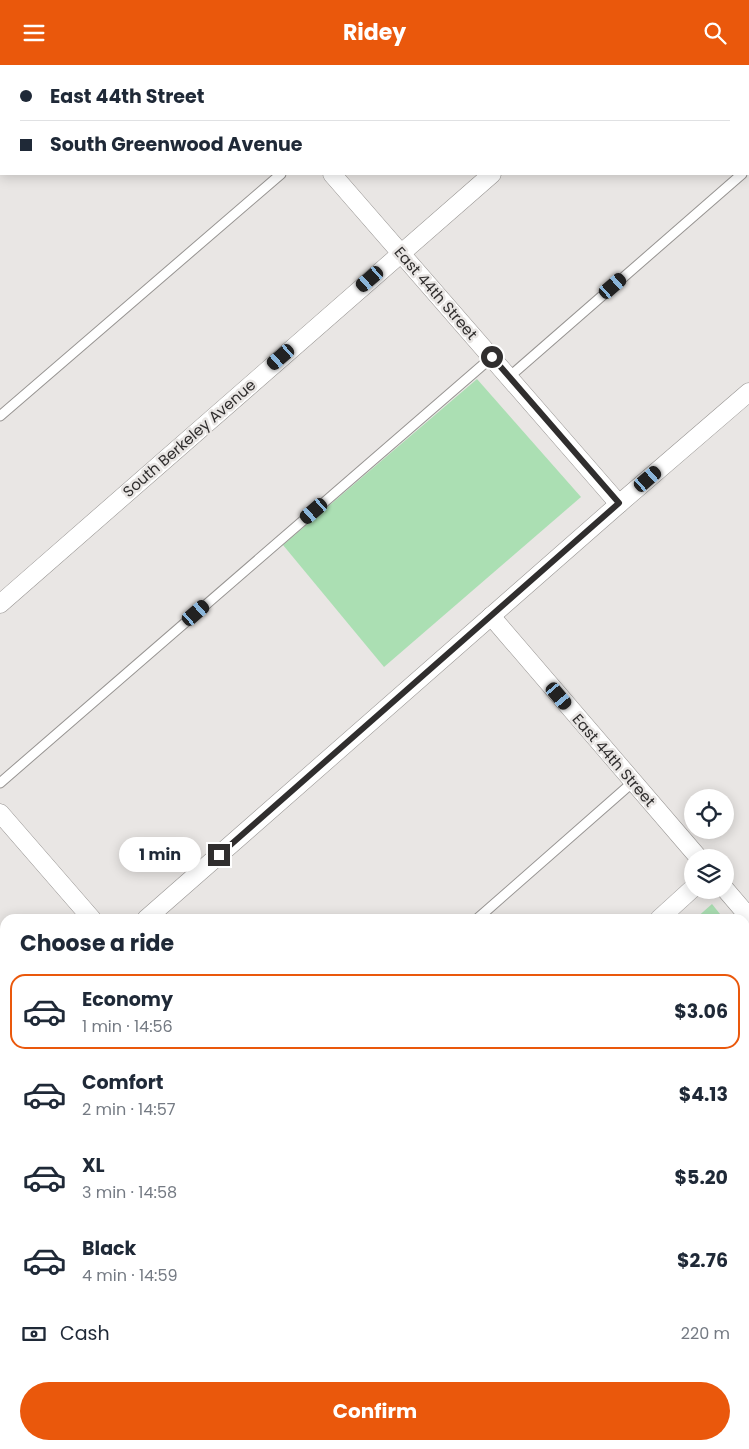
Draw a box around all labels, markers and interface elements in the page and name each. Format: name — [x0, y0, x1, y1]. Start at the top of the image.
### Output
text: Ridey — [343, 17, 406, 48]
icon: menu — [20, 19, 48, 47]
icon: search — [701, 19, 729, 47]
text: East 44th Street — [50, 83, 204, 110]
text: South Greenwood Avenue — [50, 131, 302, 158]
street label: East 44th Street — [390, 242, 482, 344]
car — [353, 263, 386, 295]
car — [596, 270, 629, 302]
car — [264, 341, 297, 373]
route start — [481, 346, 503, 368]
street label: South Berkeley Avenue — [118, 374, 260, 502]
car — [631, 463, 664, 495]
car — [297, 495, 330, 527]
car — [179, 597, 212, 629]
car — [543, 680, 574, 712]
street label: East 44th Street — [568, 709, 660, 811]
map controls — [684, 789, 734, 899]
button: locate — [684, 789, 734, 839]
callout: 1 min — [119, 837, 202, 873]
text: 1 min — [139, 843, 181, 866]
route end — [208, 844, 230, 866]
button: layers — [684, 849, 734, 899]
text: Choose a ride — [20, 928, 174, 959]
text: Economy — [82, 986, 173, 1013]
icon: car — [22, 989, 67, 1034]
text: $3.06 — [674, 998, 728, 1025]
text: 1 min · 14:56 — [82, 1015, 173, 1038]
text: Comfort — [82, 1069, 164, 1096]
icon: car — [22, 1072, 67, 1117]
text: $4.13 — [679, 1081, 728, 1108]
text: 2 min · 14:57 — [82, 1098, 175, 1121]
text: XL — [82, 1152, 105, 1179]
icon: car — [22, 1155, 67, 1200]
text: $5.20 — [675, 1164, 728, 1191]
text: 3 min · 14:58 — [82, 1181, 177, 1204]
text: Black — [82, 1235, 136, 1262]
icon: car — [22, 1238, 67, 1283]
text: $2.76 — [677, 1247, 728, 1274]
text: 4 min · 14:59 — [82, 1264, 178, 1287]
icon: cash — [20, 1320, 48, 1348]
text: Cash — [60, 1320, 110, 1347]
text: 220 m — [681, 1322, 730, 1345]
button: Confirm — [20, 1382, 730, 1440]

